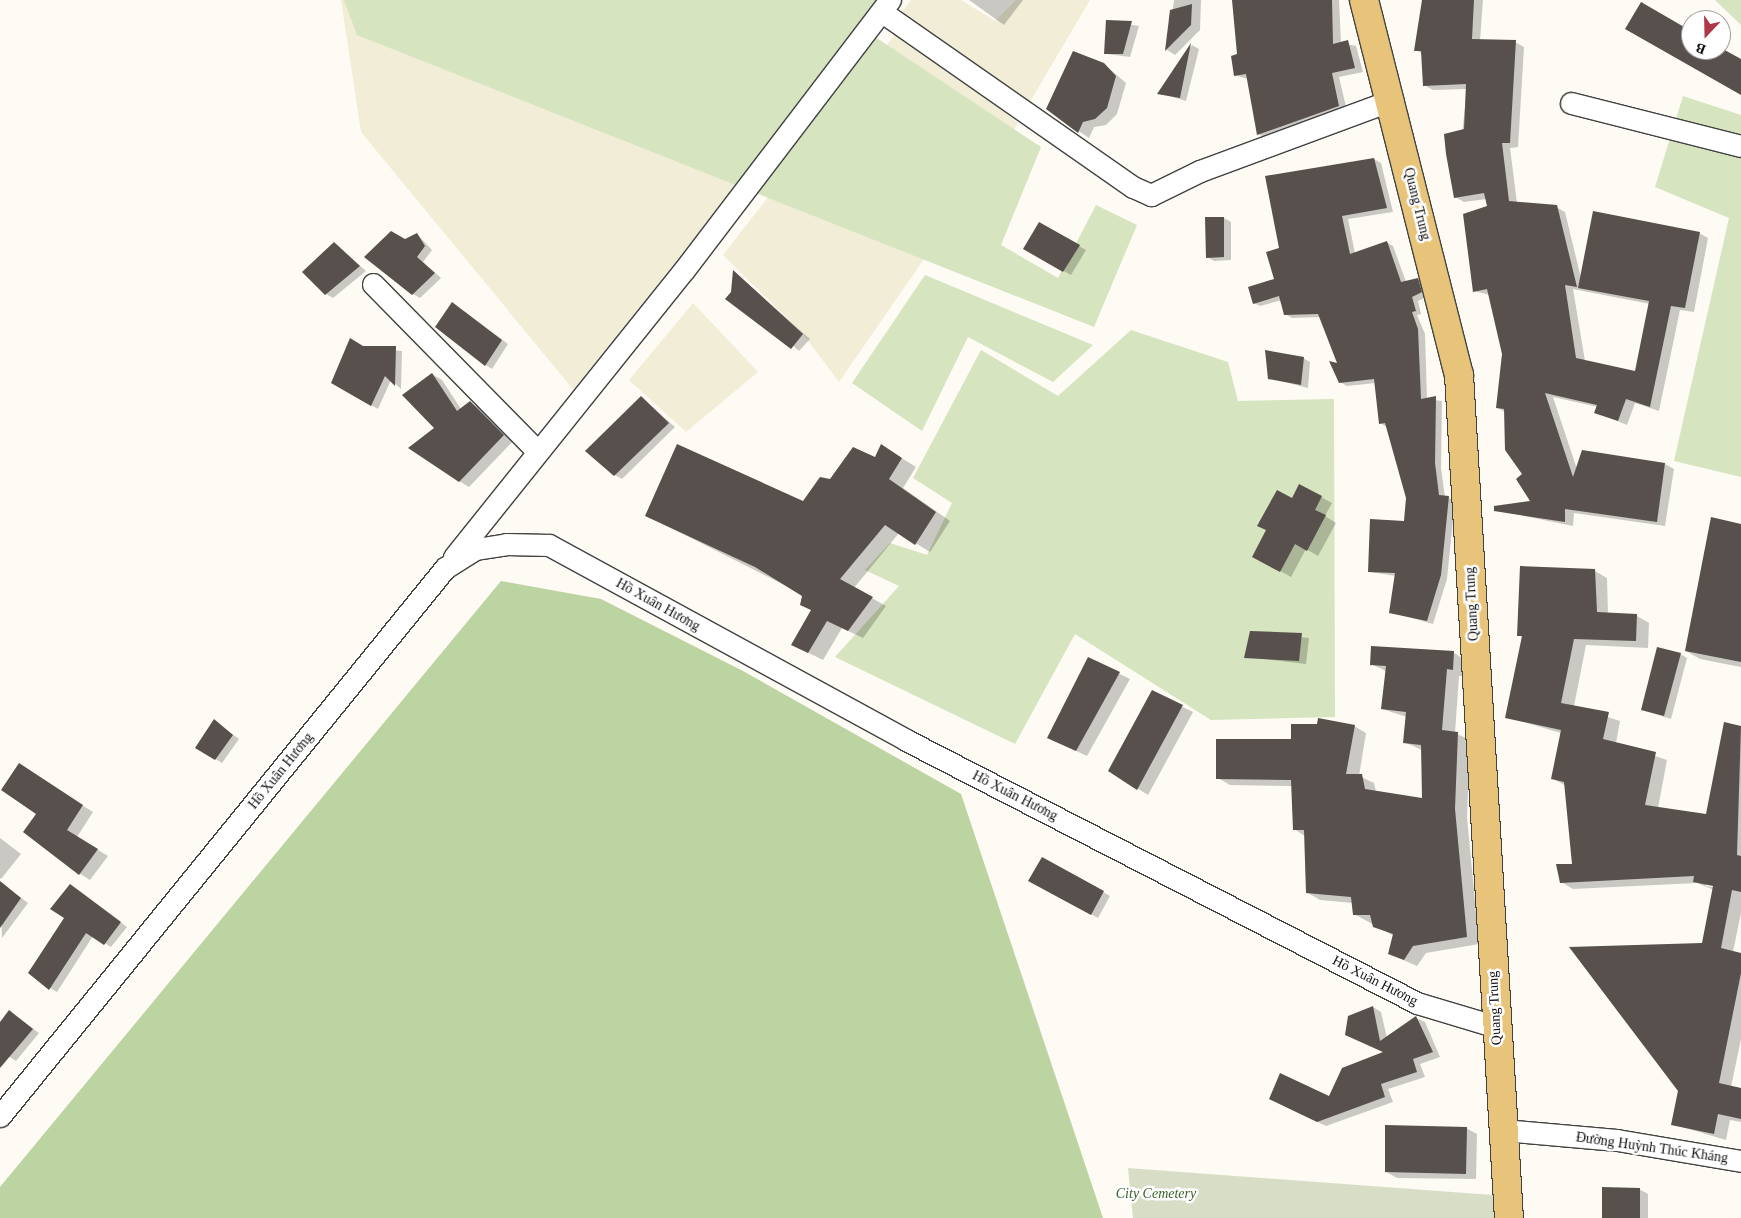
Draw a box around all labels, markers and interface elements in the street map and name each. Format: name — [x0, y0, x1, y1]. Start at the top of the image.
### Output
north arrow — [1681, 10, 1731, 60]
text: B — [1694, 40, 1708, 57]
street label: Quang Trung — [1400, 166, 1434, 242]
street label: Quang Trung — [1462, 566, 1482, 642]
street label: Hồ Xuân Hương — [613, 575, 703, 635]
street label: Hồ Xuân Hương — [245, 729, 317, 813]
street label: Hồ Xuân Hương — [970, 767, 1060, 825]
street label: Hồ Xuân Hương — [1330, 952, 1420, 1010]
street label: Quang Trung — [1485, 970, 1505, 1046]
street label: Đường Huỳnh Thúc Kháng — [1575, 1129, 1729, 1167]
park label: City Cemetery — [1116, 1186, 1196, 1202]

